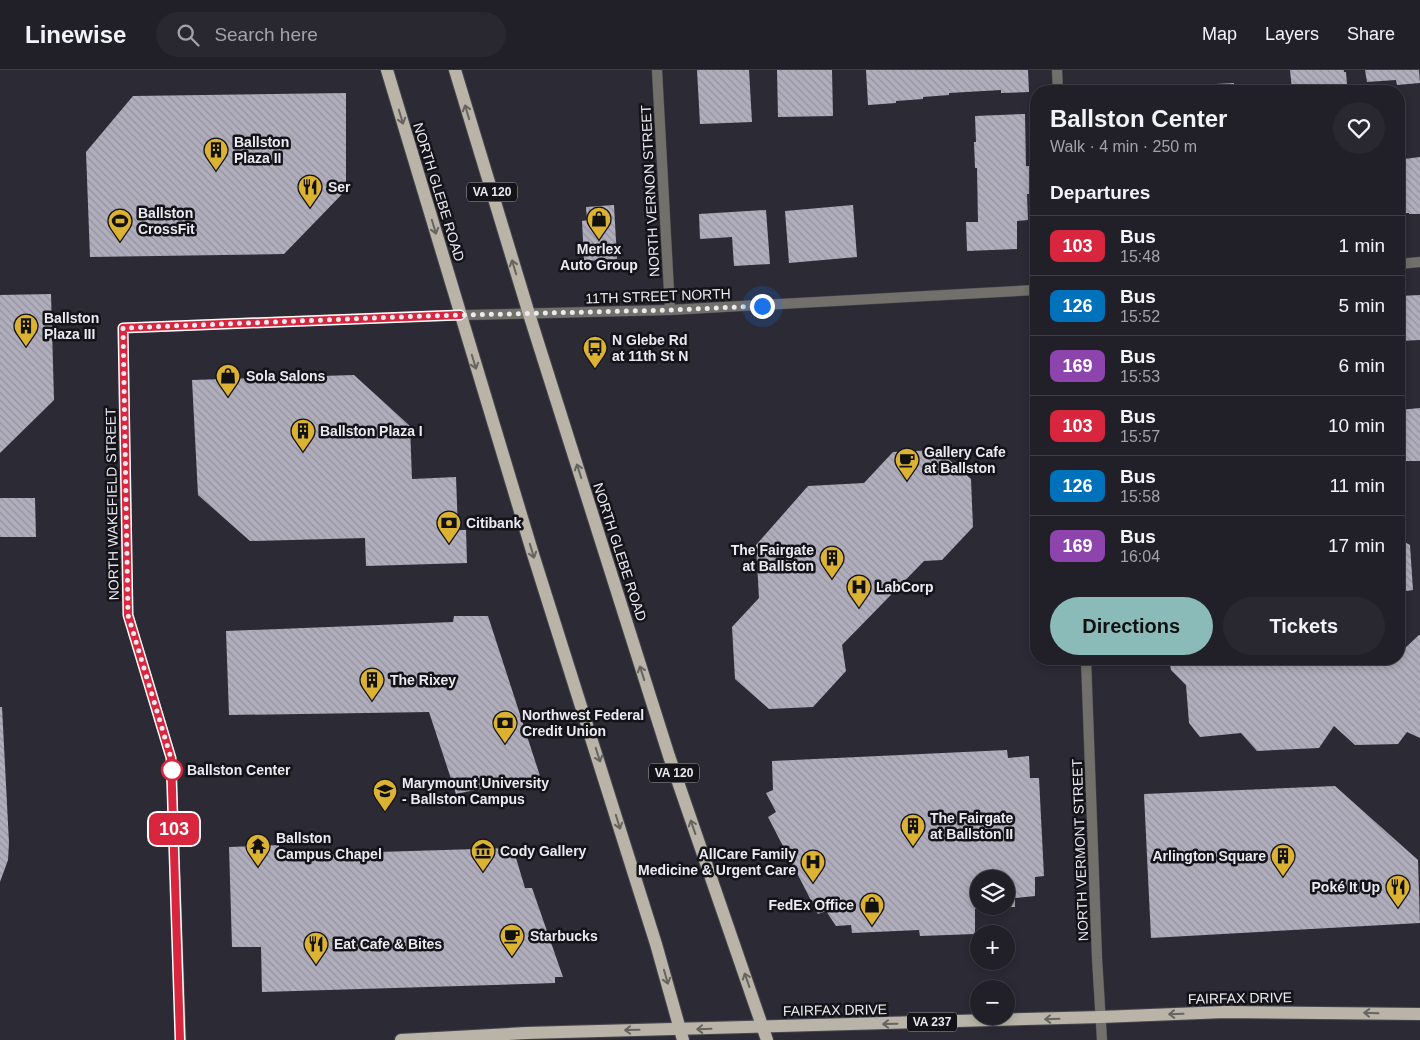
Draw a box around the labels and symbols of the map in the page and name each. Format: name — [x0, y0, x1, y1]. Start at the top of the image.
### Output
one-way arrow — [462, 104, 472, 120]
street label: NORTH VERNON STREET — [637, 104, 663, 278]
one-way arrow — [397, 108, 407, 124]
street label: NORTH GLEBE ROAD — [410, 121, 468, 263]
place label: Ballston Plaza II — [234, 134, 289, 166]
building icon: Ballston Plaza II — [203, 137, 229, 171]
restaurant icon: Ser — [297, 174, 323, 208]
place label: Ser — [328, 179, 351, 195]
road number: VA 120 — [467, 182, 517, 202]
place label: Ballston CrossFit — [138, 205, 195, 237]
shop icon: Merlex Auto Group — [586, 206, 612, 240]
sports icon: Ballston CrossFit — [107, 208, 133, 242]
one-way arrow — [430, 219, 440, 235]
place label: Merlex Auto Group — [560, 241, 638, 273]
one-way arrow — [509, 260, 519, 276]
street label: 11TH STREET NORTH — [585, 285, 731, 307]
your location — [750, 294, 775, 319]
place label: Ballston Plaza III — [44, 310, 99, 342]
building icon: Ballston Plaza III — [13, 313, 39, 347]
place label: N Glebe Rd at 11th St N — [612, 332, 688, 364]
bus stop icon: N Glebe Rd at 11th St N — [582, 335, 608, 369]
one-way arrow — [470, 353, 480, 369]
shop icon: Sola Salons — [215, 363, 241, 397]
place label: Sola Salons — [246, 368, 326, 384]
street label: NORTH WAKEFIELD STREET — [102, 407, 122, 601]
building icon: Ballston Plaza I — [290, 418, 316, 452]
place label: Ballston Plaza I — [320, 423, 423, 439]
place label: Gallery Cafe at Ballston — [924, 444, 1006, 476]
cafe icon: Gallery Cafe at Ballston — [894, 447, 920, 481]
one-way arrow — [573, 464, 583, 480]
street label: NORTH GLEBE ROAD — [590, 481, 650, 623]
bank icon: Citibank — [436, 510, 462, 544]
place label: Citibank — [466, 515, 521, 531]
one-way arrow — [528, 542, 537, 558]
place label: The Fairgate at Ballston — [731, 542, 814, 574]
building icon: The Fairgate at Ballston — [819, 545, 845, 579]
hospital icon: LabCorp — [846, 574, 872, 608]
place label: LabCorp — [876, 579, 934, 595]
one-way arrow — [637, 665, 647, 681]
building icon: The Rixey — [359, 667, 385, 701]
place label: The Rixey — [390, 672, 456, 688]
place label: Northwest Federal Credit Union — [522, 707, 644, 739]
bank icon: Northwest Federal Credit Union — [492, 710, 518, 744]
one-way arrow — [593, 747, 603, 763]
street label: NORTH VERMONT STREET — [1069, 758, 1091, 941]
marker: Ballston Center — [161, 759, 183, 781]
place label: Ballston Center — [187, 762, 291, 778]
road number: VA 120 — [649, 764, 699, 782]
place label: Marymount University - Ballston Campus — [402, 775, 549, 807]
school or university icon: Marymount University - Ballston Campus — [372, 778, 398, 812]
place label: The Fairgate at Ballston II — [930, 810, 1013, 842]
line badge: 103 — [145, 813, 203, 845]
one-way arrow — [614, 813, 624, 829]
building icon: The Fairgate at Ballston II — [900, 813, 926, 847]
one-way arrow — [687, 820, 697, 836]
place label: Ballston Campus Chapel — [276, 830, 382, 862]
temple icon: Ballston Campus Chapel — [245, 833, 271, 867]
museum icon: Cody Gallery — [470, 838, 496, 872]
place label: Cody Gallery — [500, 843, 587, 859]
building icon: Arlington Square — [1270, 843, 1296, 877]
place label: AllCare Family Medicine & Urgent Care — [638, 846, 796, 878]
place label: Arlington Square — [1152, 848, 1266, 864]
hospital icon: AllCare Family Medicine & Urgent Care — [800, 849, 826, 883]
restaurant icon: Poké It Up — [1385, 874, 1411, 908]
place label: Poké It Up — [1312, 879, 1380, 895]
shop icon: FedEx Office — [859, 892, 885, 926]
place label: FedEx Office — [768, 897, 854, 913]
cafe icon: Starbucks — [499, 923, 525, 957]
place label: Starbucks — [530, 928, 598, 944]
restaurant icon: Eat Cafe & Bites — [303, 931, 329, 965]
place label: Eat Cafe & Bites — [334, 936, 442, 952]
one-way arrow — [661, 969, 671, 985]
one-way arrow — [742, 973, 751, 989]
street label: FAIRFAX DRIVE — [1188, 989, 1292, 1007]
street label: FAIRFAX DRIVE — [783, 1001, 887, 1019]
one-way arrow — [1364, 1008, 1380, 1018]
one-way arrow — [1168, 1009, 1184, 1019]
road number: VA 237 — [907, 1012, 957, 1032]
one-way arrow — [1044, 1014, 1060, 1024]
one-way arrow — [882, 1019, 898, 1028]
one-way arrow — [696, 1024, 712, 1033]
one-way arrow — [624, 1026, 640, 1035]

